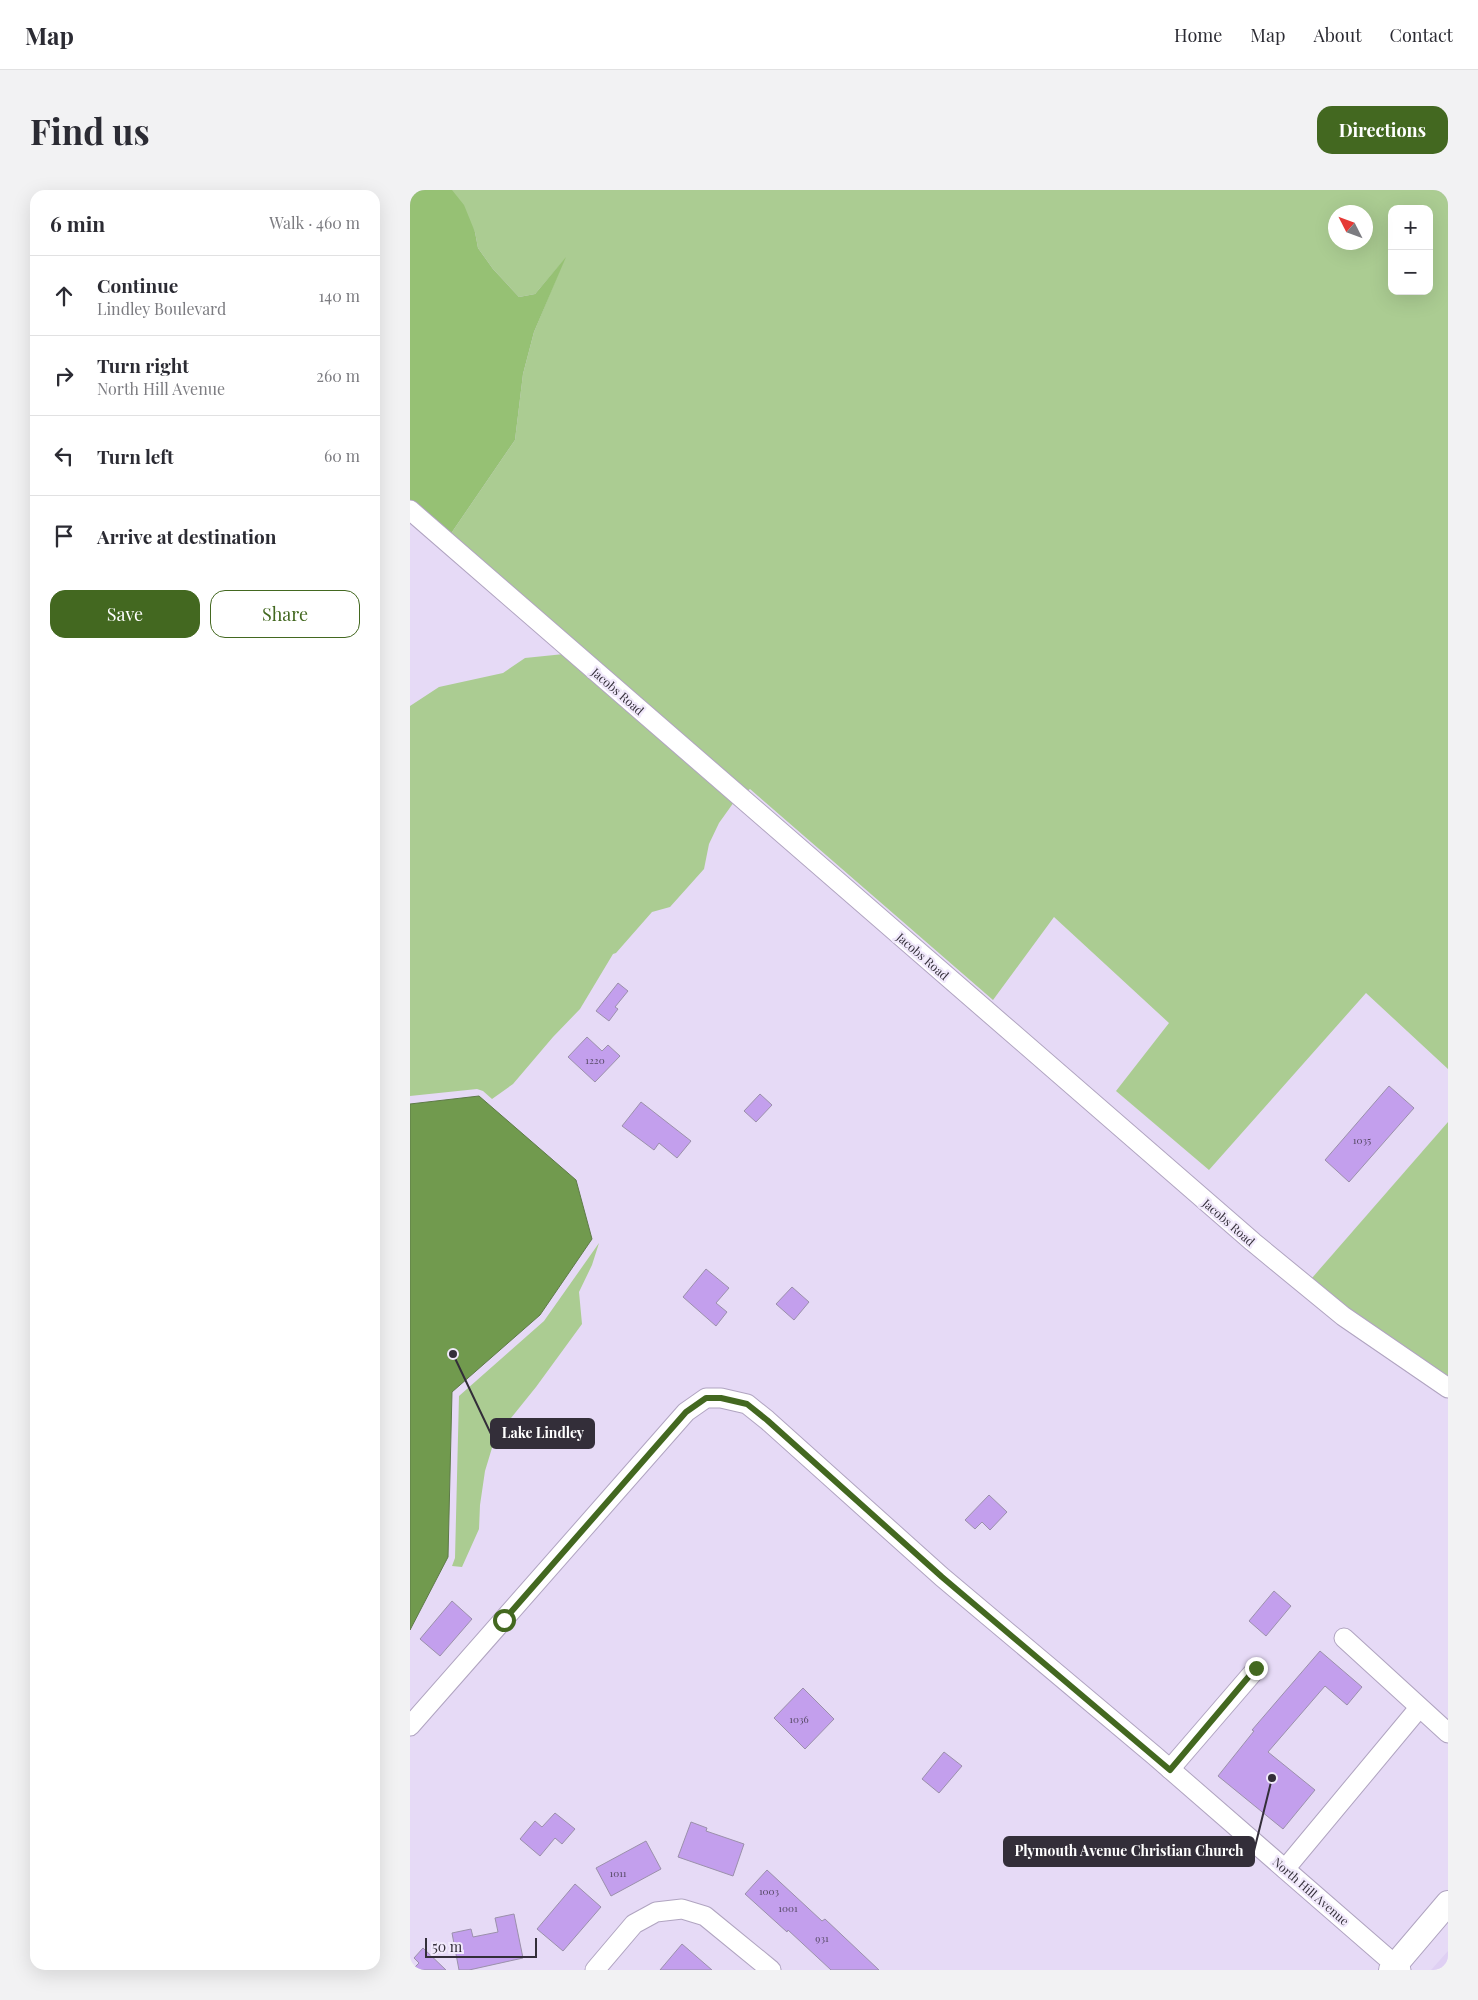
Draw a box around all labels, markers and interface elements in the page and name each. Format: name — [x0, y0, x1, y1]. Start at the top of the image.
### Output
text: Map — [25, 19, 74, 51]
text: Home — [1174, 23, 1222, 47]
text: Map — [1250, 23, 1285, 47]
text: About — [1313, 23, 1362, 47]
text: Contact — [1390, 23, 1453, 47]
button: Directions — [1317, 106, 1448, 154]
text: Find us — [30, 107, 150, 154]
north arrow — [1328, 205, 1373, 250]
map controls — [1388, 205, 1433, 295]
button: + — [1388, 205, 1433, 250]
text: 6 min — [50, 209, 105, 237]
text: Walk · 460 m — [269, 212, 360, 233]
button: − — [1388, 250, 1433, 295]
text: Continue — [97, 272, 178, 298]
icon: ahead — [50, 282, 78, 310]
text: 140 m — [318, 285, 360, 306]
text: Lindley Boulevard — [97, 298, 226, 319]
text: Turn right — [97, 352, 189, 378]
icon: right — [50, 362, 78, 390]
text: 260 m — [316, 365, 360, 386]
text: North Hill Avenue — [97, 378, 225, 399]
icon: left — [50, 442, 78, 470]
text: Turn left — [97, 443, 174, 469]
text: 60 m — [324, 445, 360, 466]
icon: arrive — [50, 522, 78, 550]
text: Arrive at destination — [97, 523, 277, 549]
button: Save — [50, 590, 200, 638]
button: Share — [210, 590, 360, 638]
street label: Jacobs Road — [588, 663, 648, 718]
street label: Jacobs Road — [893, 928, 953, 983]
house number: 1220 — [585, 1053, 605, 1067]
house number: 1035 — [1353, 1133, 1371, 1147]
street label: Jacobs Road — [1199, 1194, 1259, 1249]
callout: Lake Lindley — [491, 1419, 594, 1448]
text: Lake Lindley — [502, 1423, 585, 1442]
route start — [493, 1609, 516, 1632]
route end — [1245, 1657, 1268, 1680]
house number: 1036 — [789, 1712, 809, 1726]
callout: Plymouth Avenue Christian Church — [1004, 1837, 1254, 1866]
text: Plymouth Avenue Christian Church — [1014, 1841, 1244, 1860]
street label: North Hill Avenue — [1269, 1853, 1353, 1929]
house number: 1011 — [609, 1866, 627, 1880]
house number: 1003 — [759, 1884, 780, 1898]
house number: 1001 — [778, 1901, 798, 1915]
house number: 931 — [815, 1931, 829, 1945]
scale bar — [425, 1935, 538, 1958]
text: 50 m — [432, 1937, 462, 1956]

